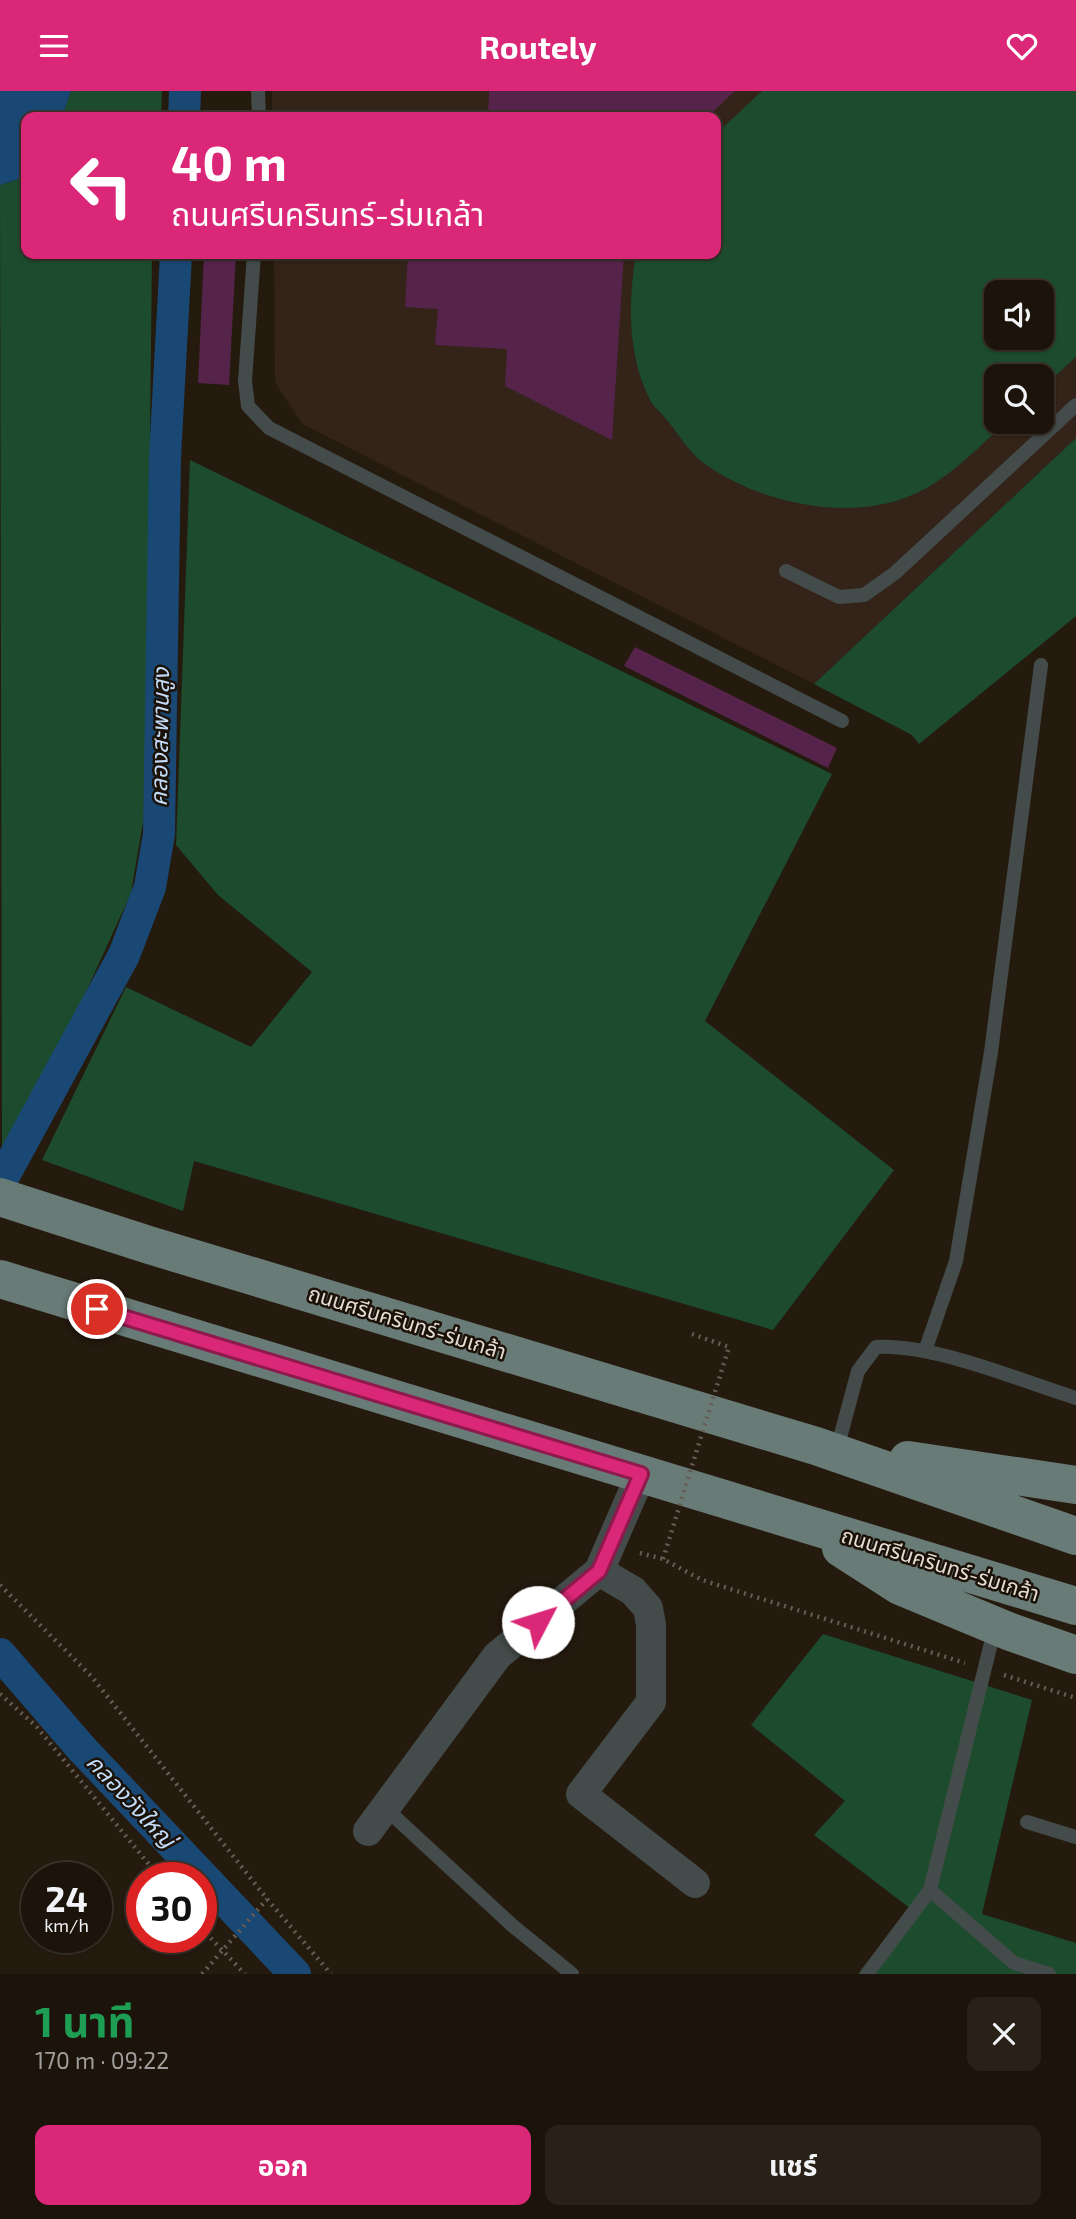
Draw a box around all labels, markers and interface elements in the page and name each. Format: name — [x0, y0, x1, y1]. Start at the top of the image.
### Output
icon: menu — [35, 27, 73, 65]
text: Routely — [479, 27, 597, 65]
icon: heart — [1003, 27, 1041, 65]
text: 40 m — [171, 132, 287, 191]
icon: left — [56, 140, 147, 231]
text: ถนนศรีนครินทร์-ร่มเกล้า — [171, 194, 484, 232]
map controls — [984, 280, 1054, 434]
button: sound — [984, 280, 1054, 350]
button: search — [984, 364, 1054, 434]
water label: คลองสะพานสูง — [144, 666, 176, 807]
pin — [67, 1279, 127, 1339]
street label: ถนนศรีนครินทร์-ร่มเกล้า — [305, 1280, 509, 1364]
icon: arrive — [78, 1290, 116, 1328]
street label: ถนนศรีนครินทร์-ร่มเกล้า — [838, 1522, 1042, 1606]
position arrow — [501, 1585, 575, 1659]
water label: คลองวังใหญ่ — [81, 1748, 184, 1855]
speed limit sign: 30 — [126, 1862, 217, 1953]
text: 24 — [45, 1877, 88, 1919]
text: km/h — [44, 1914, 89, 1936]
text: 1 นาที — [35, 1995, 135, 2045]
button: close — [967, 1997, 1041, 2071]
text: 170 m · 09:22 — [35, 2046, 169, 2074]
button: ออก — [35, 2125, 531, 2205]
button: แชร์ — [545, 2125, 1041, 2205]

